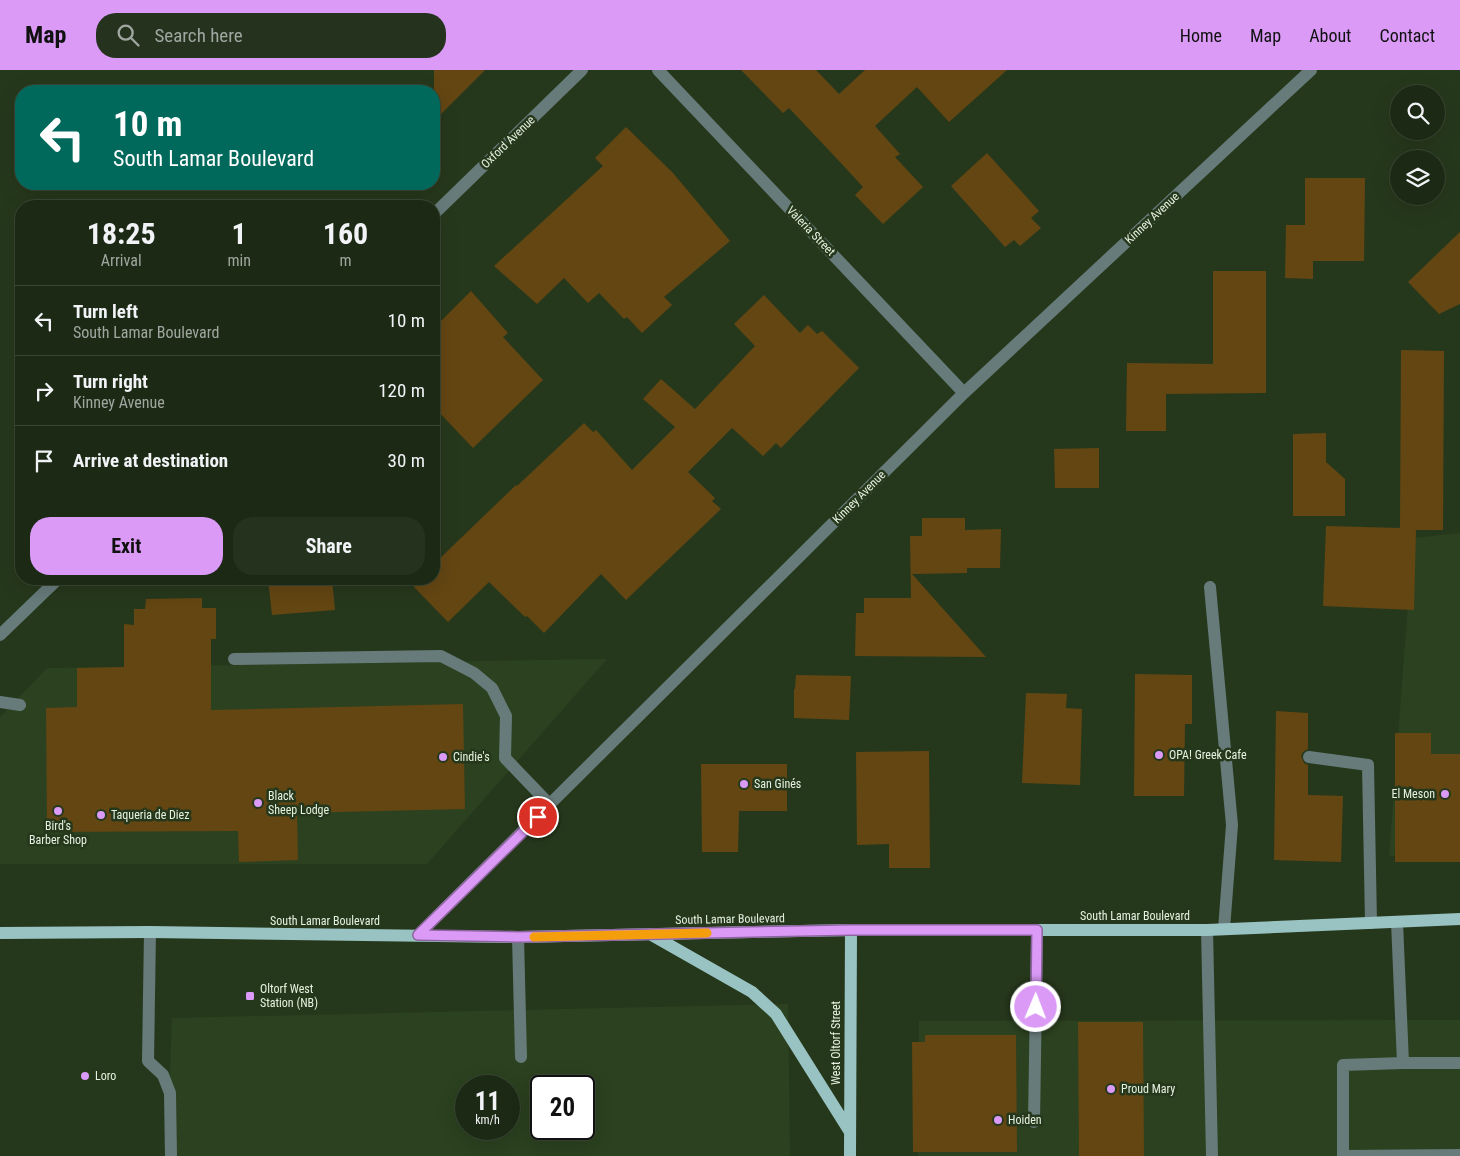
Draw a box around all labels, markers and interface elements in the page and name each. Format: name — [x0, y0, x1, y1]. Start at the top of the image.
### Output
search box — [96, 13, 446, 58]
text: Map — [25, 21, 66, 49]
icon: search — [114, 21, 142, 49]
text: Search here — [154, 24, 243, 47]
text: Home — [1180, 25, 1222, 46]
text: Map — [1250, 25, 1281, 46]
text: About — [1309, 25, 1351, 46]
text: Contact — [1379, 25, 1435, 46]
map controls — [1390, 85, 1445, 205]
button: search — [1390, 85, 1445, 140]
text: 10 m — [113, 104, 182, 145]
icon: left — [30, 105, 95, 170]
street label: Oxford Avenue — [478, 113, 538, 171]
text: South Lamar Boulevard — [113, 146, 314, 171]
button: layers — [1390, 150, 1445, 205]
street label: Kinney Avenue — [1122, 189, 1182, 247]
street label: Valeria Street — [784, 203, 838, 259]
text: 18:25 — [87, 216, 156, 251]
text: 1 — [232, 216, 247, 251]
text: 160 — [323, 216, 368, 251]
text: Arrival — [101, 251, 142, 270]
text: min — [227, 251, 251, 270]
text: m — [339, 251, 351, 270]
text: Turn left — [73, 300, 138, 323]
icon: left — [30, 307, 58, 335]
text: 10 m — [388, 309, 425, 332]
text: South Lamar Boulevard — [73, 323, 219, 342]
text: Turn right — [73, 370, 148, 393]
icon: right — [30, 377, 58, 405]
text: 120 m — [378, 379, 425, 402]
text: Kinney Avenue — [73, 393, 165, 412]
icon: arrive — [30, 447, 58, 475]
text: Arrive at destination — [73, 449, 228, 472]
text: 30 m — [388, 449, 425, 472]
street label: Kinney Avenue — [830, 467, 889, 526]
button: Exit — [30, 517, 223, 575]
button: Share — [233, 517, 425, 575]
place label: OPA! Greek Cafe — [1169, 748, 1247, 762]
marker: OPA! Greek Cafe — [1153, 749, 1165, 761]
place label: Cindie's — [453, 750, 490, 764]
marker: Cindie's — [437, 751, 449, 763]
place label: San Ginés — [754, 777, 801, 791]
marker: San Ginés — [738, 778, 750, 790]
place label: El Meson — [1392, 787, 1435, 801]
marker: El Meson — [1439, 788, 1451, 800]
place label: Black Sheep Lodge — [268, 789, 330, 817]
pin — [517, 796, 559, 838]
marker: Black Sheep Lodge — [252, 797, 264, 809]
icon: arrive — [524, 803, 552, 831]
marker: Bird's Barber Shop — [52, 805, 64, 817]
place label: Taqueria de Diez — [111, 808, 190, 822]
marker: Taqueria de Diez — [95, 809, 107, 821]
place label: Bird's Barber Shop — [29, 819, 87, 847]
street label: South Lamar Boulevard — [1080, 909, 1190, 923]
street label: South Lamar Boulevard — [675, 911, 785, 927]
street label: South Lamar Boulevard — [270, 914, 380, 928]
position arrow — [1009, 980, 1061, 1032]
place label: Oltorf West Station (NB) — [260, 982, 318, 1010]
marker: Oltorf West Station (NB) — [244, 990, 256, 1002]
street label: West Oltorf Street — [829, 1000, 843, 1085]
place label: Loro — [95, 1069, 116, 1083]
marker: Loro — [79, 1070, 91, 1082]
speed limit sign: 20 — [530, 1075, 595, 1140]
place label: Proud Mary — [1121, 1082, 1175, 1096]
marker: Proud Mary — [1105, 1083, 1117, 1095]
text: 11 — [475, 1087, 500, 1116]
text: km/h — [475, 1113, 500, 1127]
place label: Hoiden — [1008, 1113, 1042, 1127]
marker: Hoiden — [992, 1114, 1004, 1126]

